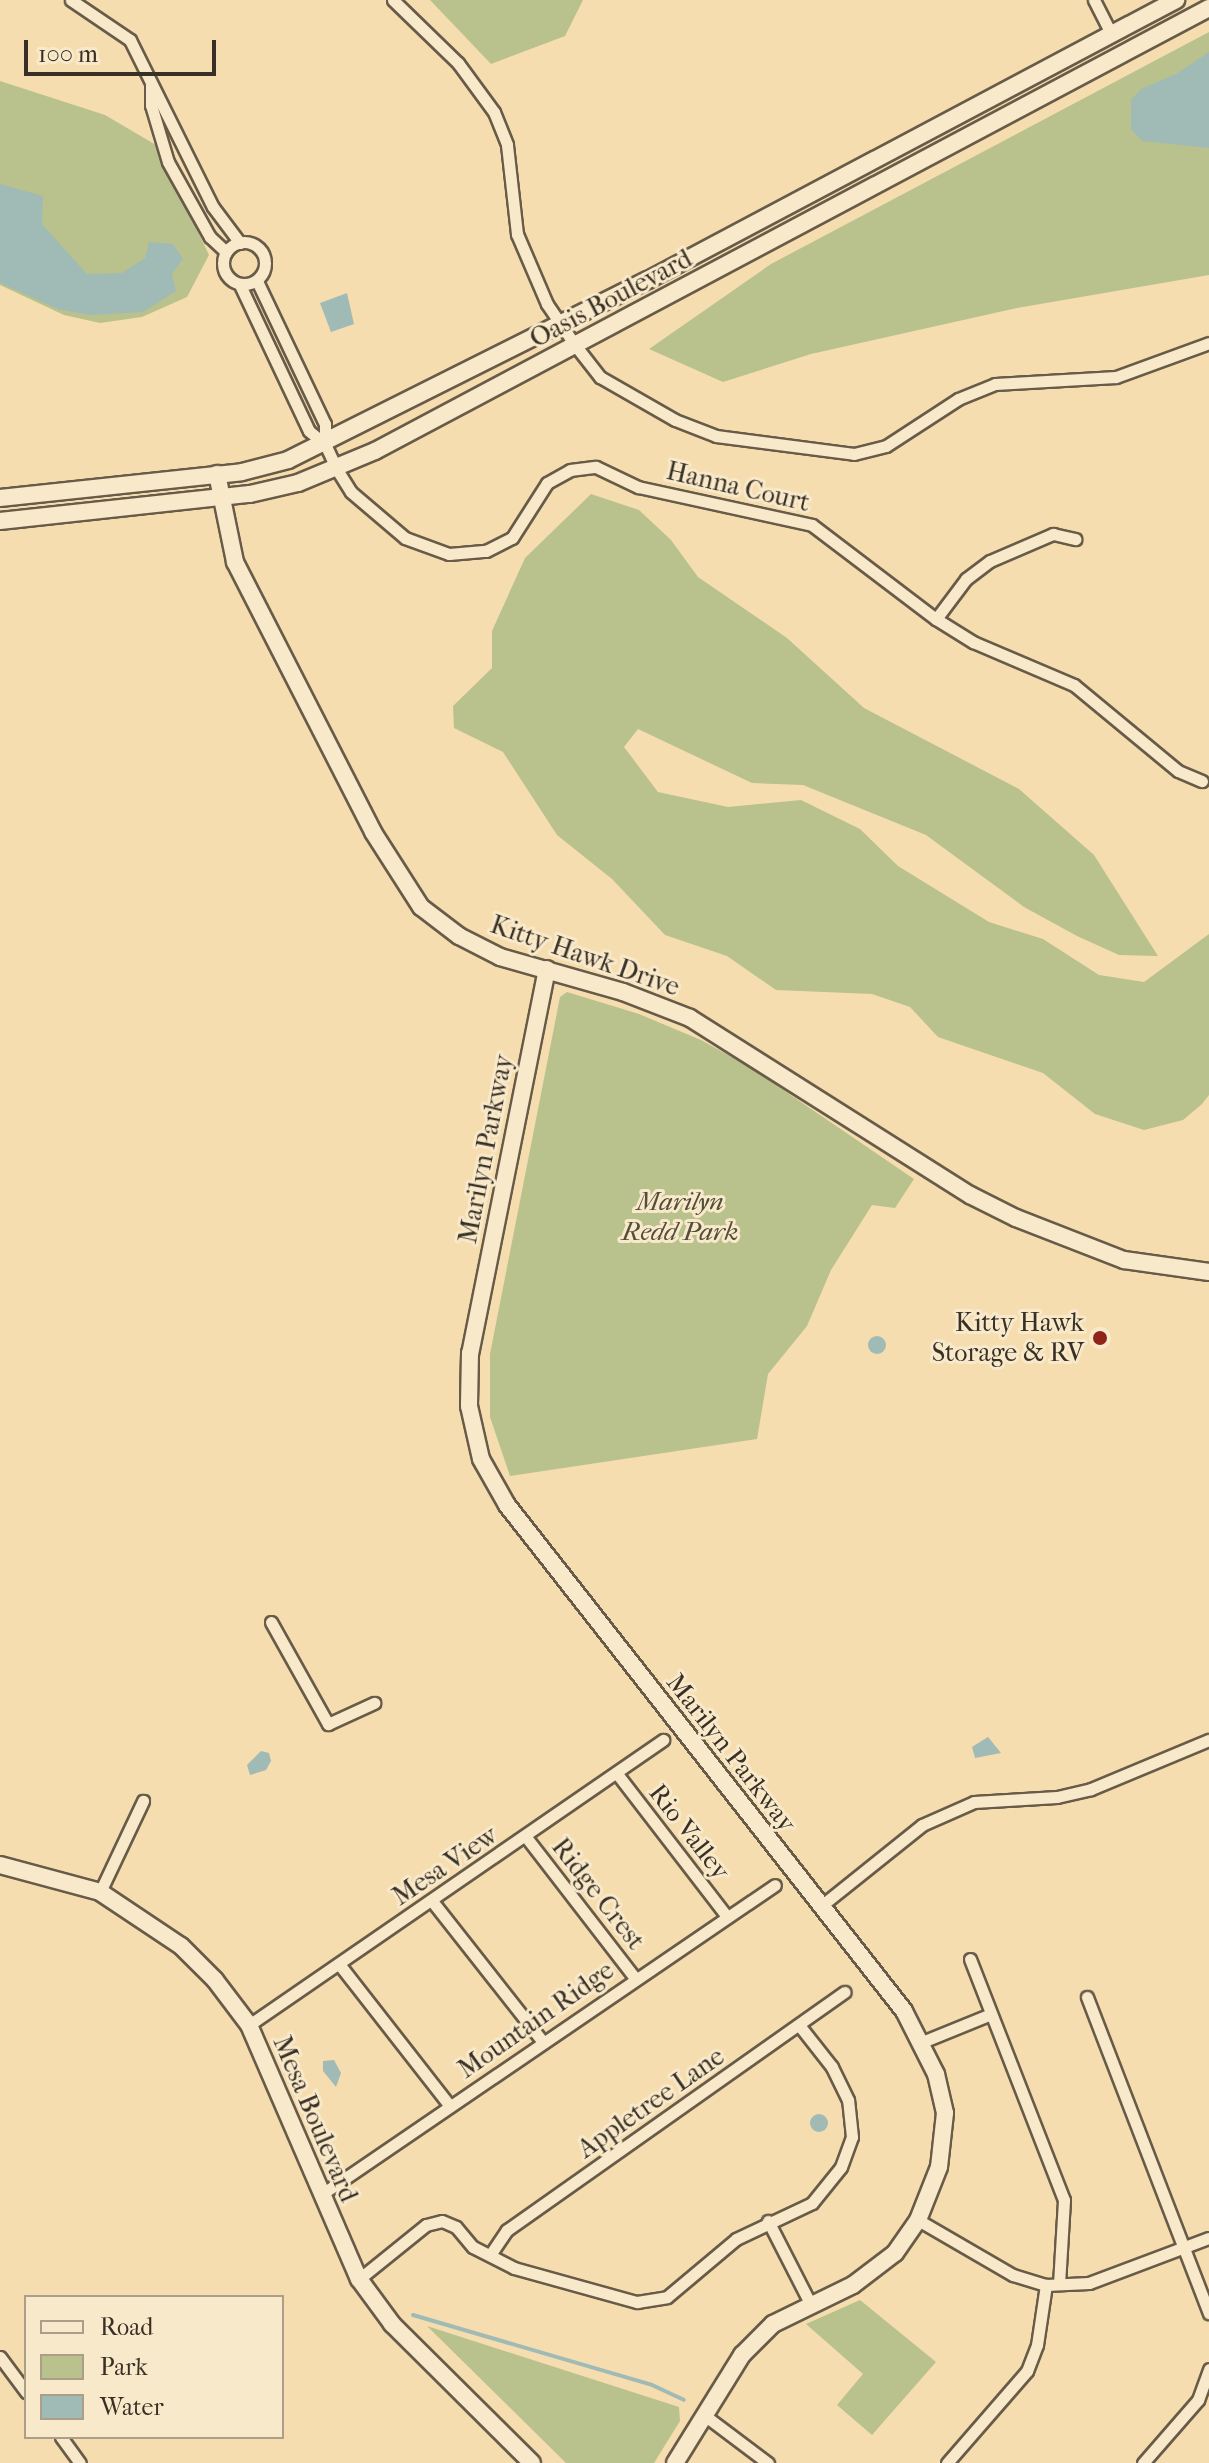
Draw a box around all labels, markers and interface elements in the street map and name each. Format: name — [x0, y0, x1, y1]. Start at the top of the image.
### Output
scale bar — [28, 24, 220, 74]
text: 100 m — [38, 40, 98, 68]
street label: Oasis Boulevard — [525, 243, 697, 355]
street label: Hanna Court — [663, 455, 813, 519]
street label: Kitty Hawk Drive — [486, 909, 684, 1003]
street label: Marilyn Parkway — [452, 1052, 520, 1246]
park label: Marilyn Redd Park — [622, 1186, 738, 1248]
place label: Kitty Hawk Storage & RV — [932, 1307, 1084, 1368]
marker: Kitty Hawk Storage & RV — [1091, 1329, 1109, 1347]
street label: Marilyn Parkway — [660, 1668, 802, 1838]
street label: Rio Valley — [642, 1778, 736, 1886]
street label: Mesa View — [387, 1820, 503, 1912]
street label: Ridge Crest — [545, 1832, 651, 1956]
street label: Mountain Ridge — [452, 1955, 620, 2085]
street label: Mesa Boulevard — [266, 2031, 364, 2207]
street label: Appletree Lane — [572, 2041, 730, 2165]
legend — [24, 2295, 284, 2439]
text: Road — [100, 2313, 153, 2341]
text: Park — [100, 2353, 148, 2381]
text: Water — [100, 2393, 164, 2421]

